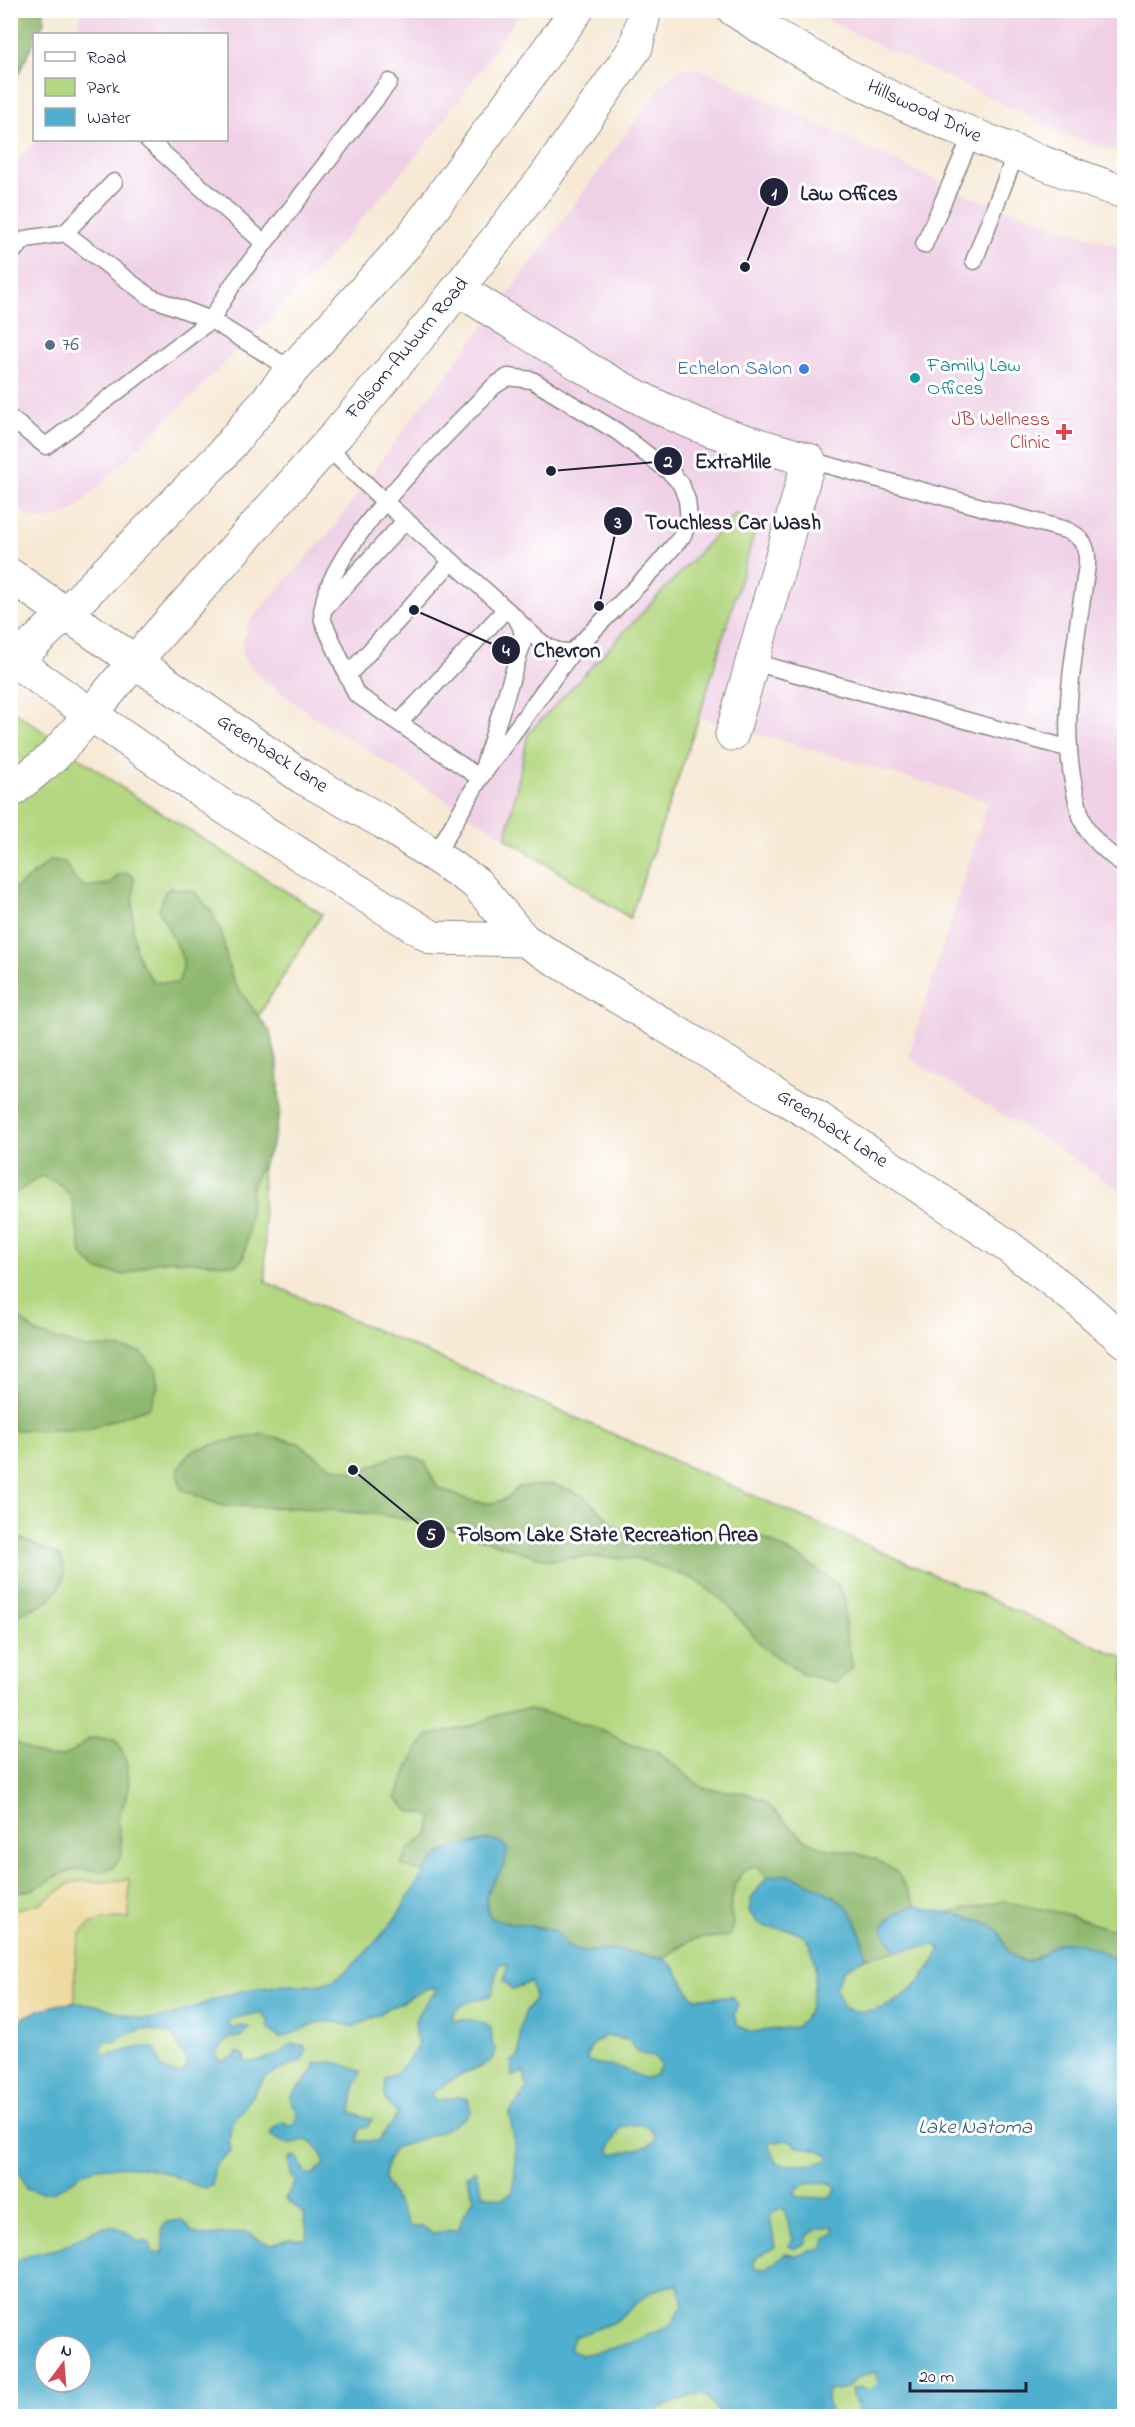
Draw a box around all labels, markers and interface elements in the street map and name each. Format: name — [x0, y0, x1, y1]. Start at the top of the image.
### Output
legend — [33, 33, 228, 141]
text: Road — [87, 46, 126, 72]
street label: Hillswood Drive — [862, 73, 986, 151]
text: Park — [87, 76, 120, 102]
text: Water — [87, 106, 131, 132]
callout: Law Offices — [759, 173, 910, 212]
text: Law Offices — [800, 180, 898, 210]
text: 1 — [771, 182, 777, 208]
street label: Folsom-Auburn Road — [339, 271, 476, 427]
place label: 76 — [62, 331, 79, 360]
marker: 76 — [43, 338, 57, 352]
place label: Family Law Offices — [926, 352, 1021, 404]
place label: Echelon Salon — [677, 355, 792, 384]
marker: Echelon Salon — [797, 362, 811, 376]
marker: Family Law Offices — [908, 371, 922, 385]
place label: JB Wellness Clinic — [951, 406, 1050, 458]
marker: JB Wellness Clinic — [1055, 423, 1073, 441]
callout: ExtraMile — [653, 442, 783, 481]
text: ExtraMile — [695, 448, 772, 478]
text: 2 — [663, 450, 673, 476]
callout: Touchless Car Wash — [603, 502, 833, 541]
text: Touchless Car Wash — [645, 509, 821, 539]
text: 3 — [613, 511, 622, 537]
callout: Chevron — [491, 631, 612, 670]
text: Chevron — [534, 637, 600, 667]
text: 4 — [502, 639, 510, 665]
street label: Greenback Lane — [211, 707, 333, 801]
street label: Greenback Lane — [771, 1082, 893, 1176]
callout: Folsom Lake State Recreation Area — [416, 1514, 771, 1553]
text: Folsom Lake State Recreation Area — [457, 1521, 758, 1551]
text: 5 — [426, 1523, 437, 1549]
water label: Lake Natoma — [918, 2113, 1033, 2143]
north arrow — [33, 2334, 93, 2394]
text: N — [58, 2338, 75, 2365]
scale bar — [910, 2355, 1026, 2393]
text: 20 m — [919, 2365, 954, 2391]

